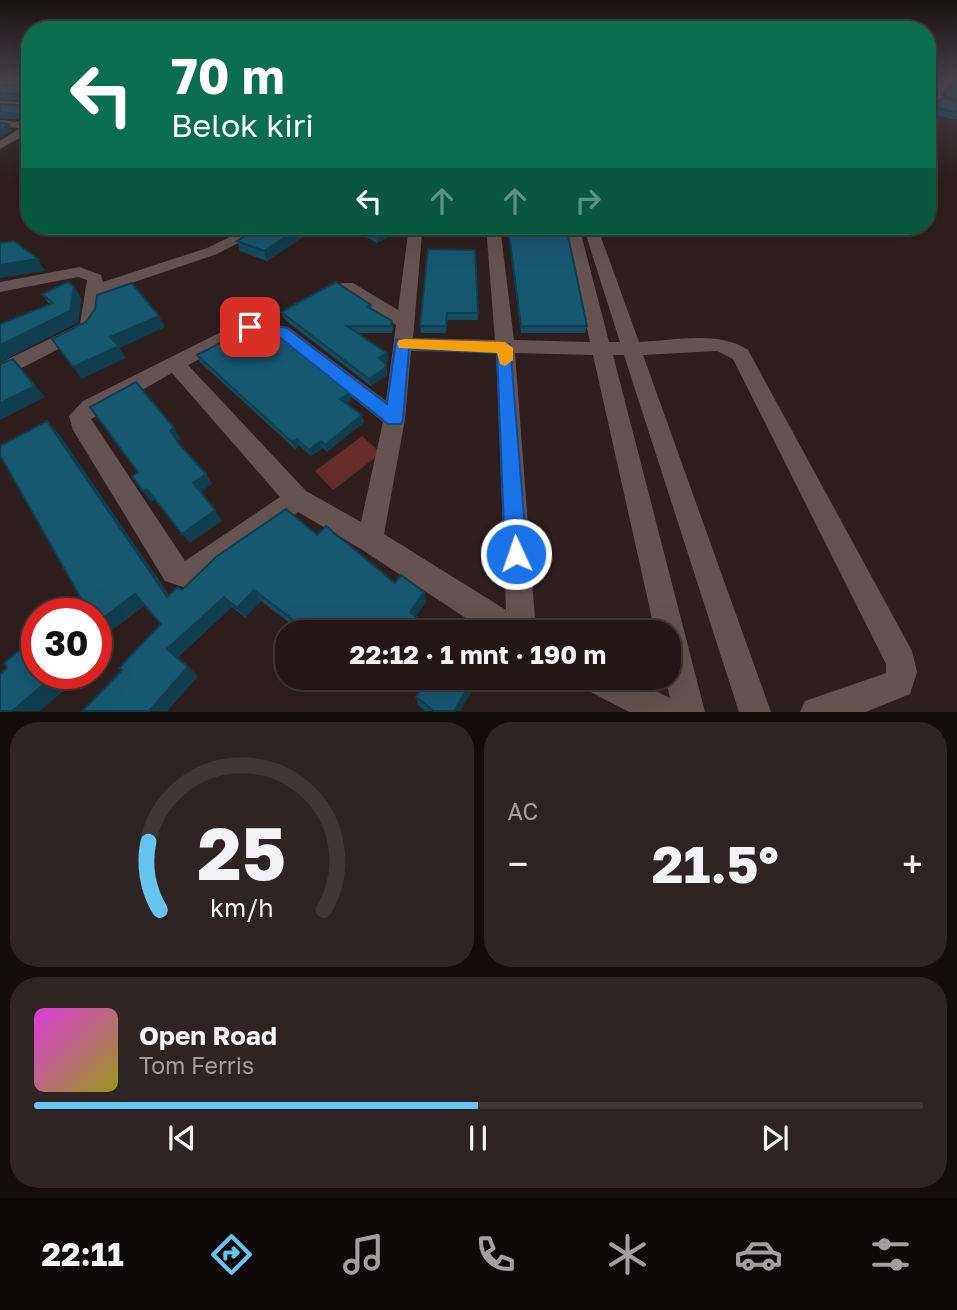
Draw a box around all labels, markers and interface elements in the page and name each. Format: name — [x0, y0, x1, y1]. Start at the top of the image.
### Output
text: 70 m — [171, 46, 285, 105]
icon: left — [56, 49, 147, 140]
text: Belok kiri — [171, 106, 314, 144]
icon: left — [350, 182, 388, 220]
icon: ahead — [423, 182, 461, 220]
icon: ahead — [496, 182, 534, 220]
icon: right — [569, 182, 607, 220]
pin — [220, 297, 280, 357]
icon: arrive — [231, 308, 269, 346]
position arrow — [479, 517, 553, 591]
speed limit sign: 30 — [21, 598, 112, 689]
text: 22:12 · 1 mnt · 190 m — [350, 639, 606, 670]
text: AC — [508, 797, 538, 825]
text: 25 — [197, 810, 286, 897]
text: 21.5° — [652, 832, 779, 894]
text: − — [508, 841, 528, 886]
text: + — [902, 841, 923, 886]
text: km/h — [210, 892, 274, 923]
text: Open Road — [139, 1020, 277, 1051]
text: Tom Ferris — [139, 1051, 254, 1079]
icon: previous — [163, 1119, 201, 1157]
icon: pause — [459, 1119, 497, 1157]
icon: next — [756, 1119, 794, 1157]
icon: directions — [207, 1230, 256, 1279]
icon: music — [339, 1230, 388, 1279]
icon: phone — [471, 1230, 520, 1279]
icon: climate — [603, 1230, 652, 1279]
icon: car — [734, 1230, 783, 1279]
icon: filters — [866, 1230, 915, 1279]
text: 22:11 — [41, 1235, 124, 1273]

